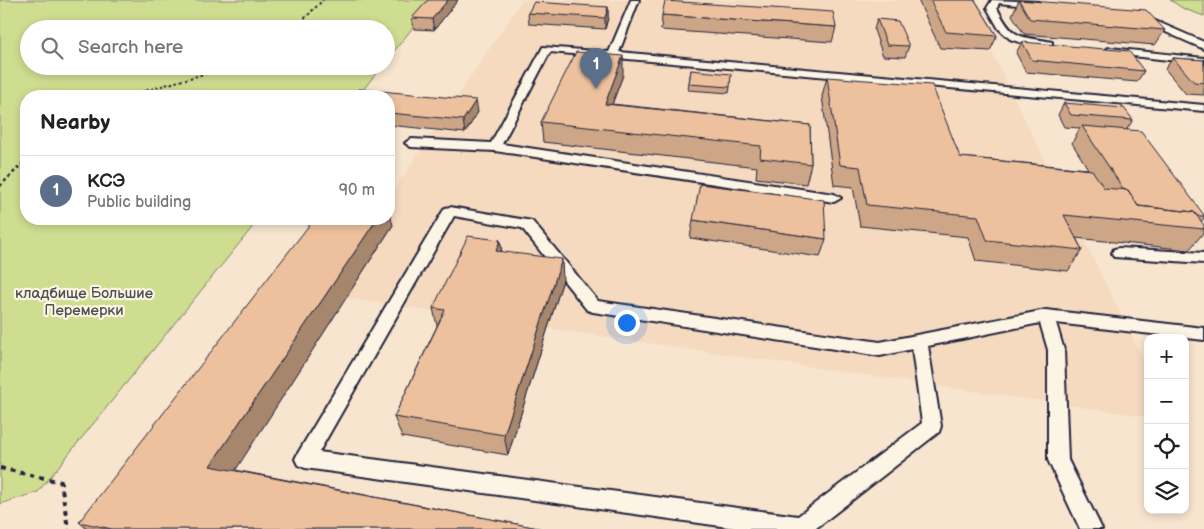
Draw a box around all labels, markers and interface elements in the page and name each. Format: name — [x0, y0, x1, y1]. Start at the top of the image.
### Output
search box — [20, 20, 395, 75]
icon: search — [38, 34, 66, 62]
text: Search here — [78, 36, 183, 59]
pin: 1 — [580, 48, 612, 89]
text: Nearby — [40, 110, 110, 135]
text: КСЭ — [87, 170, 125, 193]
text: 1 — [53, 181, 59, 200]
text: 90 m — [339, 181, 375, 200]
text: Public building — [87, 193, 191, 212]
park label: кладбище Большие Перемерки — [15, 284, 153, 320]
your location — [614, 310, 640, 336]
map controls — [1144, 334, 1189, 514]
button: + — [1144, 334, 1189, 379]
button: − — [1144, 379, 1189, 424]
button: locate — [1144, 424, 1189, 469]
button: layers — [1144, 469, 1189, 514]

